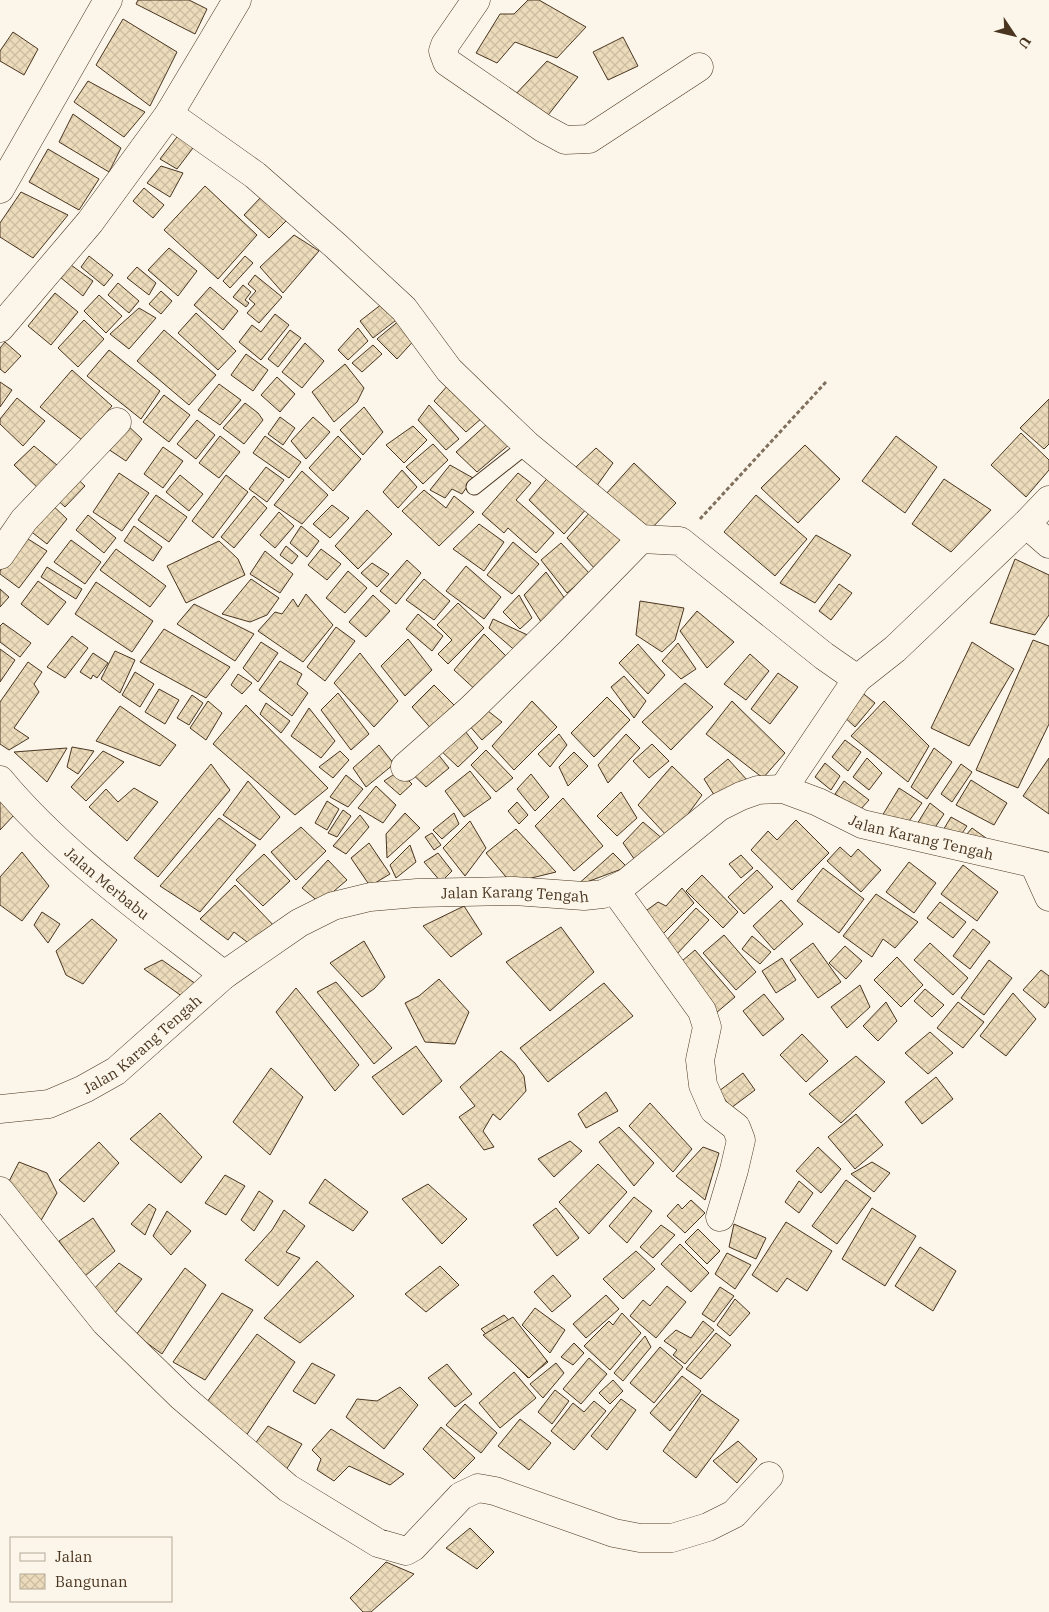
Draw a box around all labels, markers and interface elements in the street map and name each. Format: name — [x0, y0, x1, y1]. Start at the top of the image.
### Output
north arrow — [989, 10, 1039, 60]
text: U — [1014, 33, 1035, 52]
street label: Jalan Karang Tengah — [846, 810, 996, 863]
street label: Jalan Merbabu — [61, 842, 154, 923]
street label: Jalan Karang Tengah — [441, 881, 590, 906]
street label: Jalan Karang Tengah — [79, 990, 205, 1097]
legend — [10, 1537, 172, 1602]
text: Jalan — [55, 1547, 93, 1566]
text: Bangunan — [55, 1572, 128, 1591]

